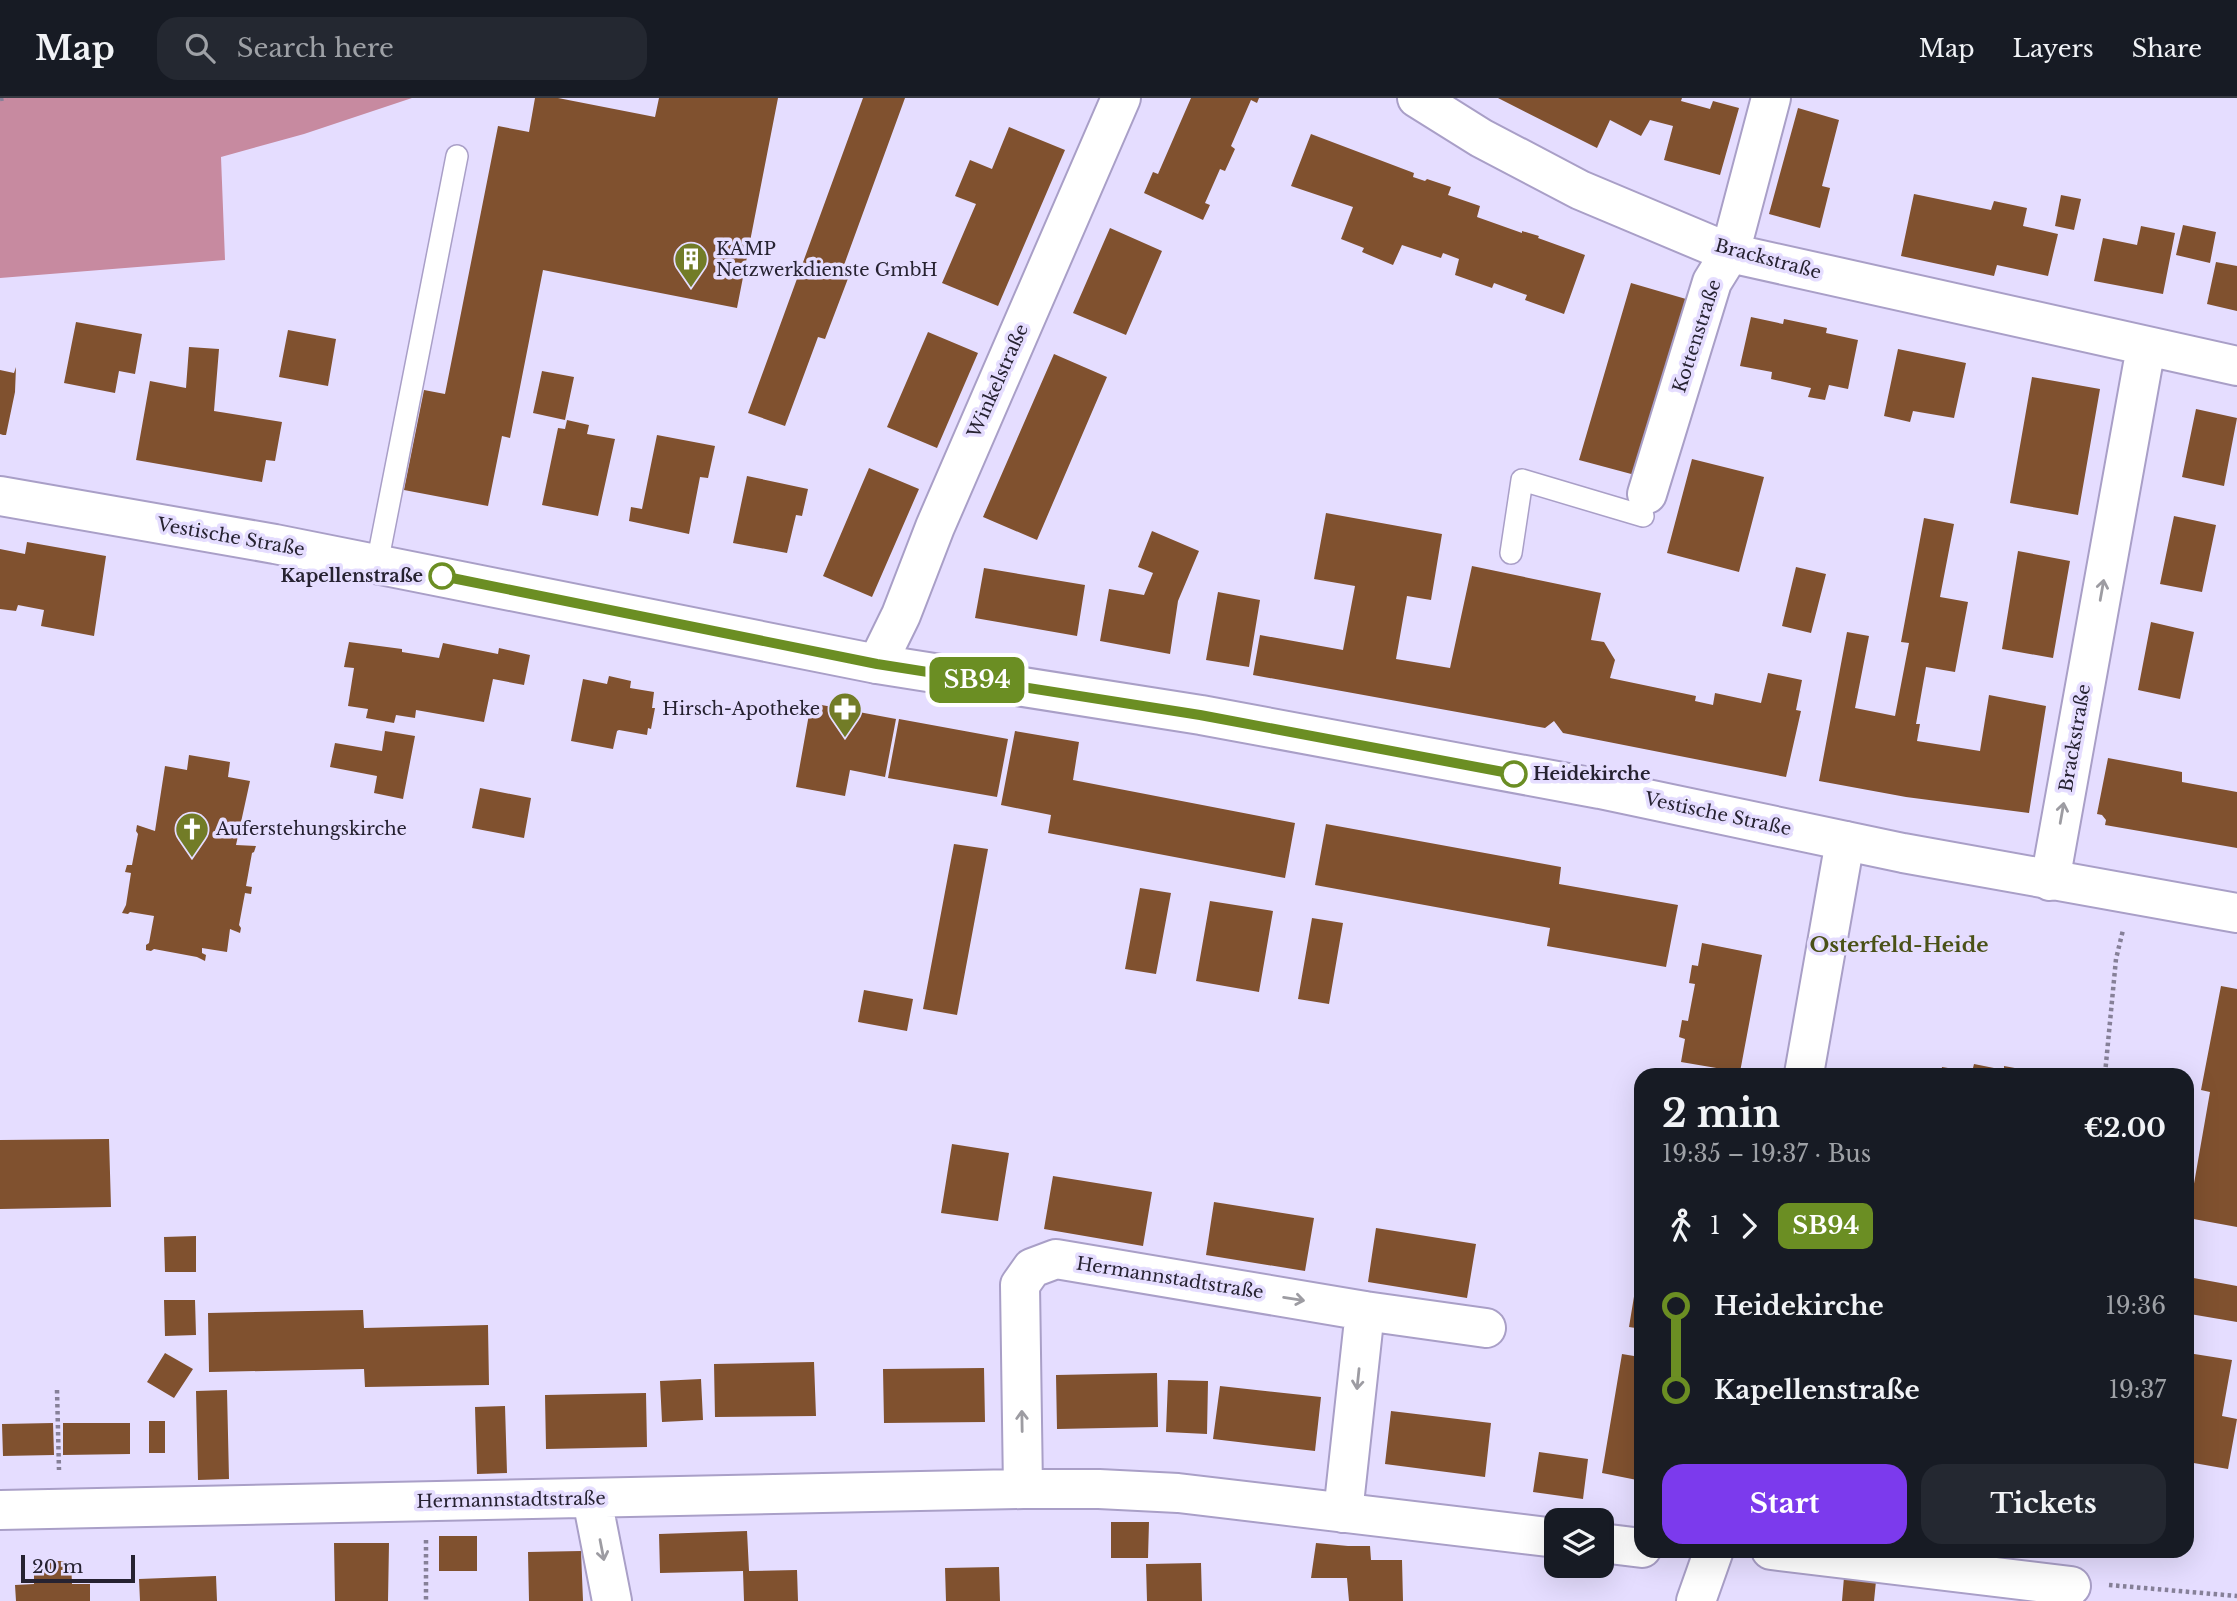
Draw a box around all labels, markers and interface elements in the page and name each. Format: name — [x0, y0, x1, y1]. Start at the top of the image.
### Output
search box — [157, 17, 647, 80]
text: Map — [35, 28, 115, 69]
icon: search — [181, 29, 219, 67]
text: Search here — [237, 32, 394, 64]
text: Map — [1919, 34, 1975, 63]
text: Layers — [2013, 34, 2094, 63]
text: Share — [2132, 34, 2202, 63]
street label: Brackstraße — [1712, 234, 1824, 284]
place label: KAMP Netzwerkdienste GmbH — [716, 238, 938, 281]
building icon: KAMP Netzwerkdienste GmbH — [672, 240, 710, 289]
street label: Kottenstraße — [1668, 277, 1726, 395]
street label: Winkelstraße — [963, 321, 1033, 442]
street label: Vestische Straße — [155, 513, 306, 561]
marker: Kapellenstraße — [429, 563, 455, 589]
place label: Kapellenstraße — [281, 565, 423, 587]
one-way arrow — [2096, 579, 2109, 601]
line badge: SB94 — [928, 657, 1026, 703]
text: SB94 — [943, 665, 1011, 694]
street label: Brackstraße — [2055, 682, 2095, 794]
pharmacy icon: Hirsch-Apotheke — [826, 690, 864, 739]
place label: Hirsch-Apotheke — [662, 698, 820, 720]
marker: Heidekirche — [1501, 761, 1527, 787]
place label: Heidekirche — [1533, 763, 1651, 785]
street label: Vestische Straße — [1642, 788, 1793, 840]
one-way arrow — [2056, 802, 2069, 825]
church icon: Auferstehungskirche — [173, 810, 211, 859]
place label: Auferstehungskirche — [215, 818, 407, 840]
district label: Osterfeld-Heide — [1809, 932, 1989, 958]
text: 2 min — [1662, 1090, 1780, 1137]
text: €2.00 — [2084, 1112, 2166, 1144]
text: 19:35 – 19:37 · Bus — [1662, 1140, 1871, 1168]
icon: walk — [1662, 1207, 1700, 1245]
icon: forward — [1730, 1207, 1768, 1245]
text: SB94 — [1792, 1211, 1859, 1240]
text: 1 — [1710, 1212, 1720, 1240]
street label: Hermannstadtstraße — [1075, 1252, 1265, 1304]
text: Heidekirche — [1714, 1290, 1884, 1322]
text: 19:36 — [2105, 1292, 2166, 1320]
one-way arrow — [1282, 1293, 1305, 1306]
one-way arrow — [1351, 1367, 1364, 1390]
text: Kapellenstraße — [1714, 1374, 1920, 1406]
text: 19:37 — [2109, 1376, 2166, 1404]
one-way arrow — [1015, 1409, 1029, 1432]
button: Start — [1662, 1464, 1907, 1544]
button: Tickets — [1921, 1464, 2166, 1544]
street label: Hermannstadtstraße — [416, 1487, 606, 1513]
map controls — [1544, 1508, 1614, 1578]
button: layers — [1544, 1508, 1614, 1578]
one-way arrow — [596, 1538, 610, 1561]
scale bar — [21, 1552, 135, 1584]
text: 20 m — [32, 1555, 83, 1578]

